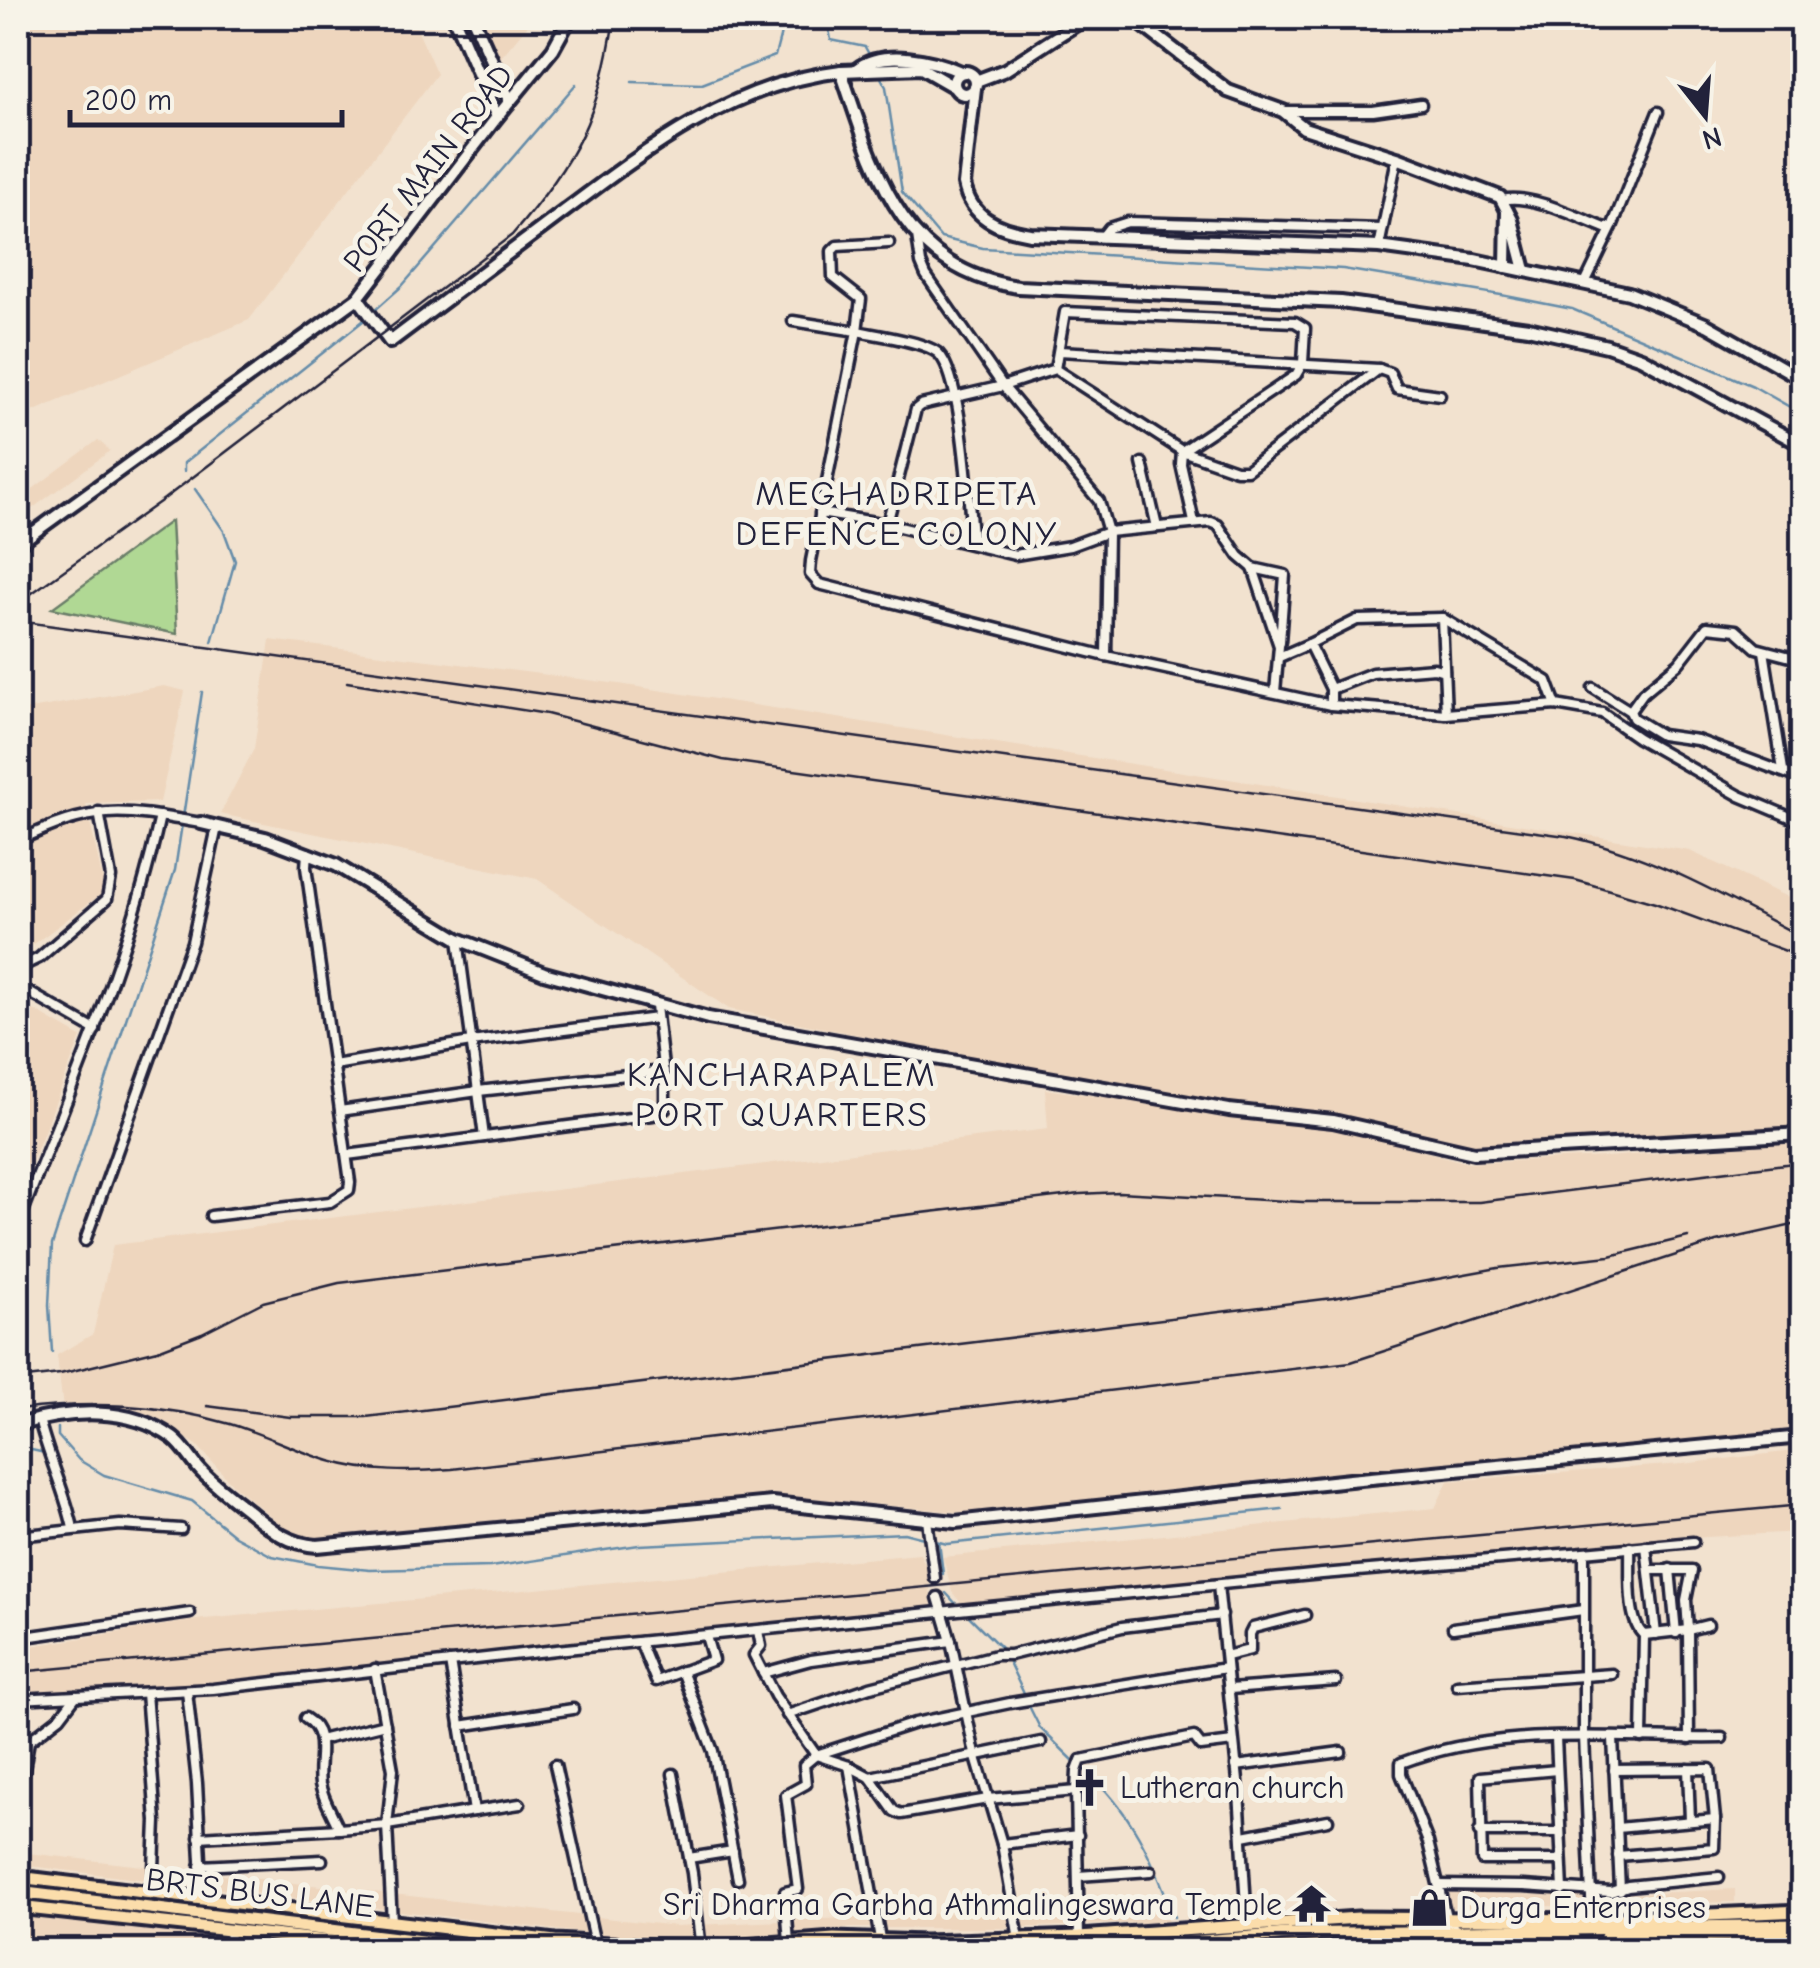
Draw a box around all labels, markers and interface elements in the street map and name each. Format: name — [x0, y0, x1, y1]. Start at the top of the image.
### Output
street label: PORT MAIN ROAD — [336, 57, 520, 279]
scale bar — [70, 65, 342, 127]
north arrow — [1655, 65, 1755, 165]
text: 200 m — [85, 83, 172, 118]
text: N — [1699, 120, 1725, 156]
district label: MEGHADRIPETA DEFENCE COLONY — [735, 473, 1059, 554]
district label: KANCHARAPALEM PORT QUARTERS — [627, 1054, 937, 1135]
church icon: Lutheran church — [1069, 1766, 1111, 1808]
place label: Lutheran church — [1120, 1769, 1345, 1806]
street label: BRTS BUS LANE — [144, 1861, 376, 1925]
temple icon: Sri Dharma Garbha Athmalingeswara Temple — [1291, 1883, 1333, 1925]
place label: Sri Dharma Garbha Athmalingeswara Temple — [663, 1886, 1282, 1923]
shop icon: Durga Enterprises — [1409, 1886, 1451, 1928]
place label: Durga Enterprises — [1460, 1889, 1706, 1926]

